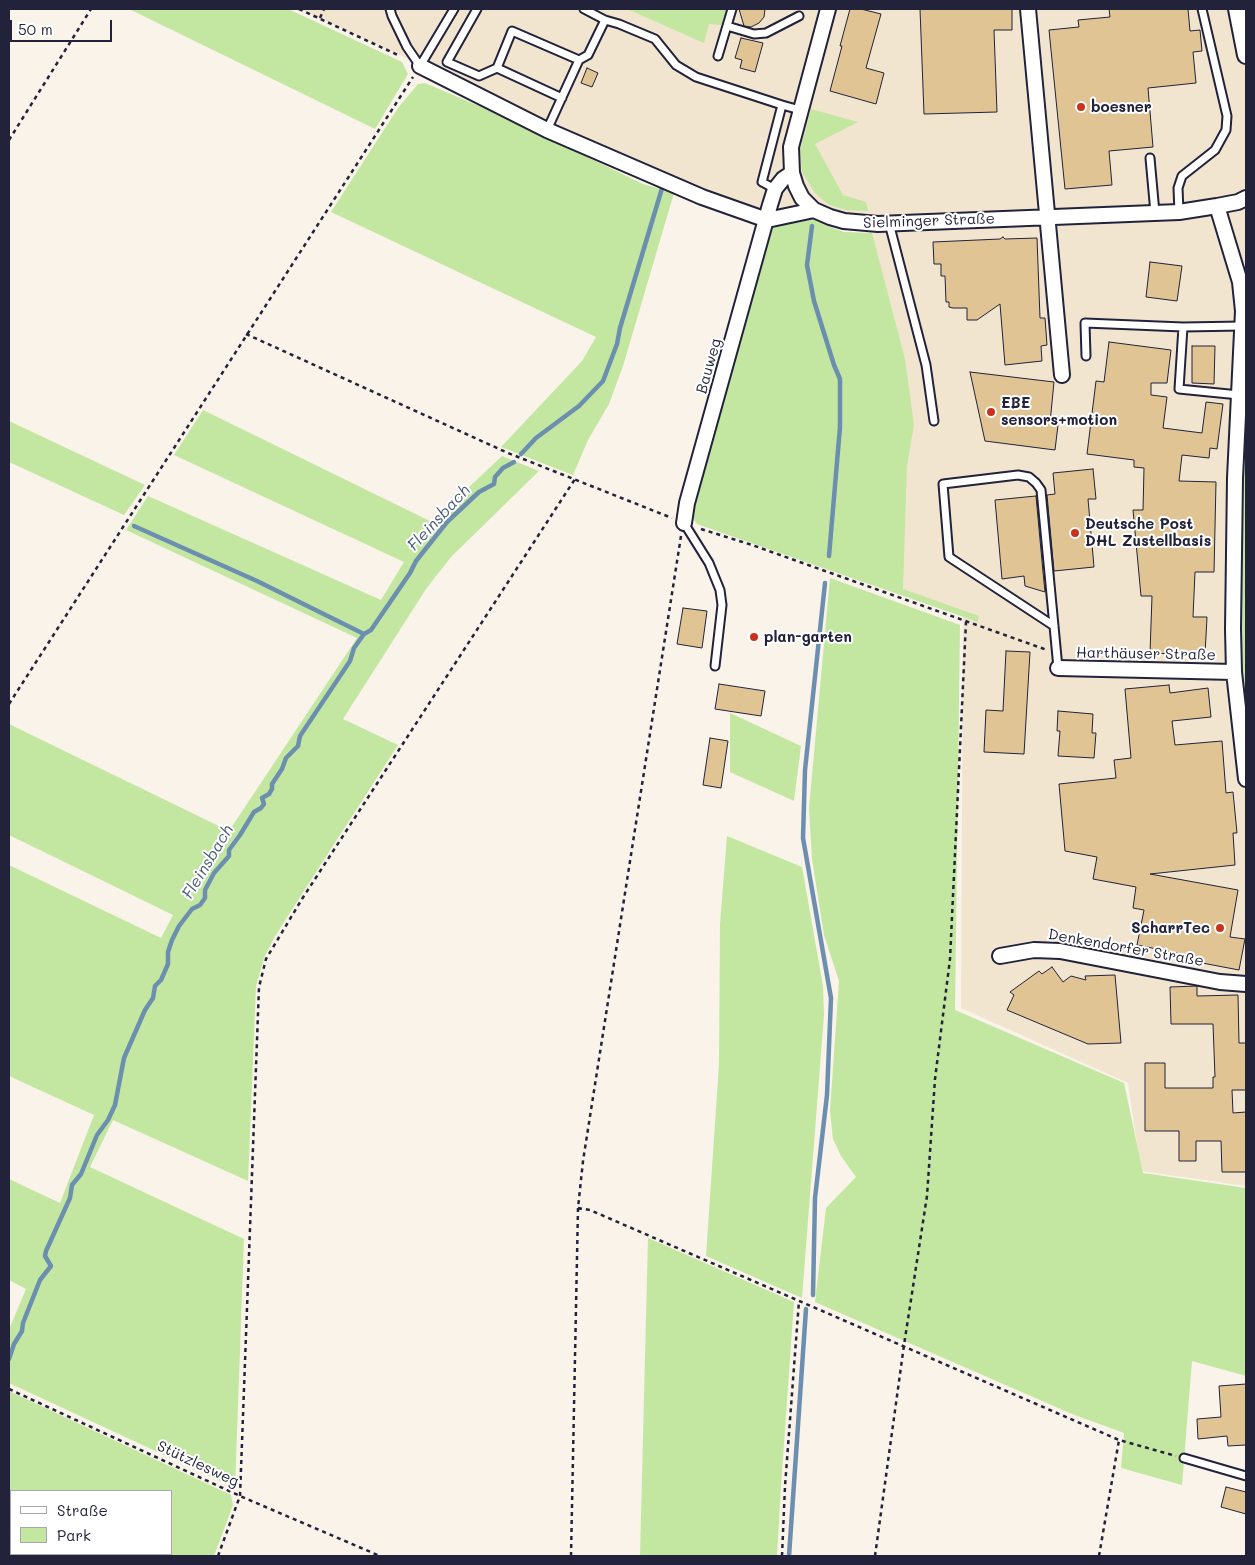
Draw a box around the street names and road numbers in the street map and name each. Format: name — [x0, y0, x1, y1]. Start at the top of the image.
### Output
street label: Sielminger Straße — [863, 210, 995, 232]
street label: Bauweg — [693, 336, 725, 396]
street label: Harthäuser Straße — [1076, 644, 1216, 664]
street label: Denkendorfer Straße — [1047, 925, 1205, 971]
street label: Stützlesweg — [154, 1437, 242, 1491]

